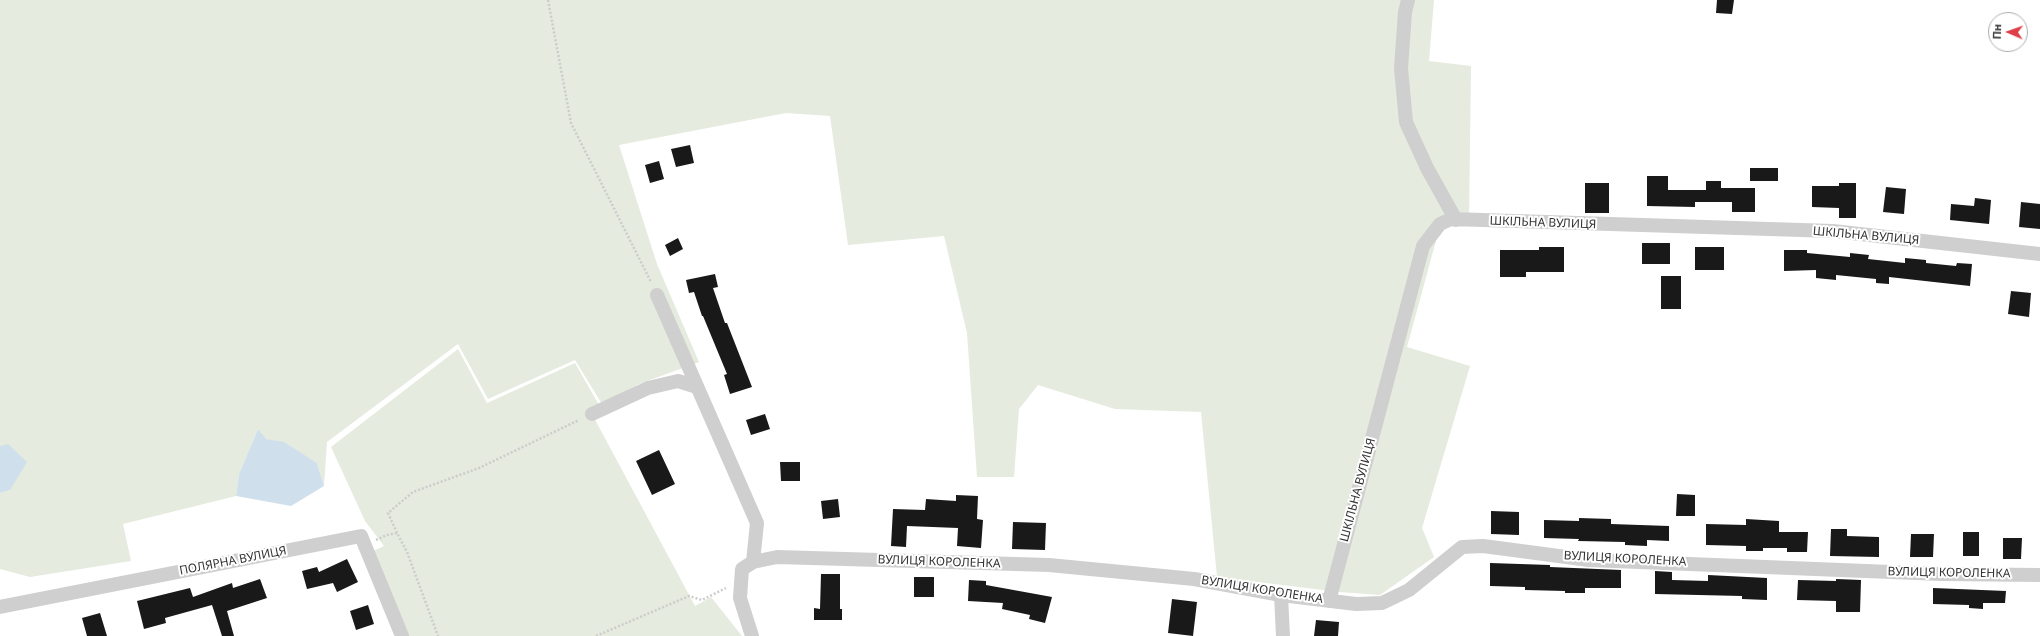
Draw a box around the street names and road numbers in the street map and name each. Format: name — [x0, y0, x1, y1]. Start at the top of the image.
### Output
street label: ШКІЛЬНА ВУЛИЦЯ — [1489, 214, 1597, 232]
street label: ШКІЛЬНА ВУЛИЦЯ — [1812, 224, 1920, 248]
street label: ШКІЛЬНА ВУЛИЦЯ — [1337, 437, 1379, 543]
street label: ПОЛЯРНА ВУЛИЦЯ — [178, 544, 288, 578]
street label: ВУЛИЦЯ КОРОЛЕНКА — [1563, 549, 1687, 569]
street label: ВУЛИЦЯ КОРОЛЕНКА — [877, 553, 1001, 571]
street label: ВУЛИЦЯ КОРОЛЕНКА — [1887, 565, 2011, 581]
street label: ВУЛИЦЯ КОРОЛЕНКА — [1200, 573, 1324, 607]

